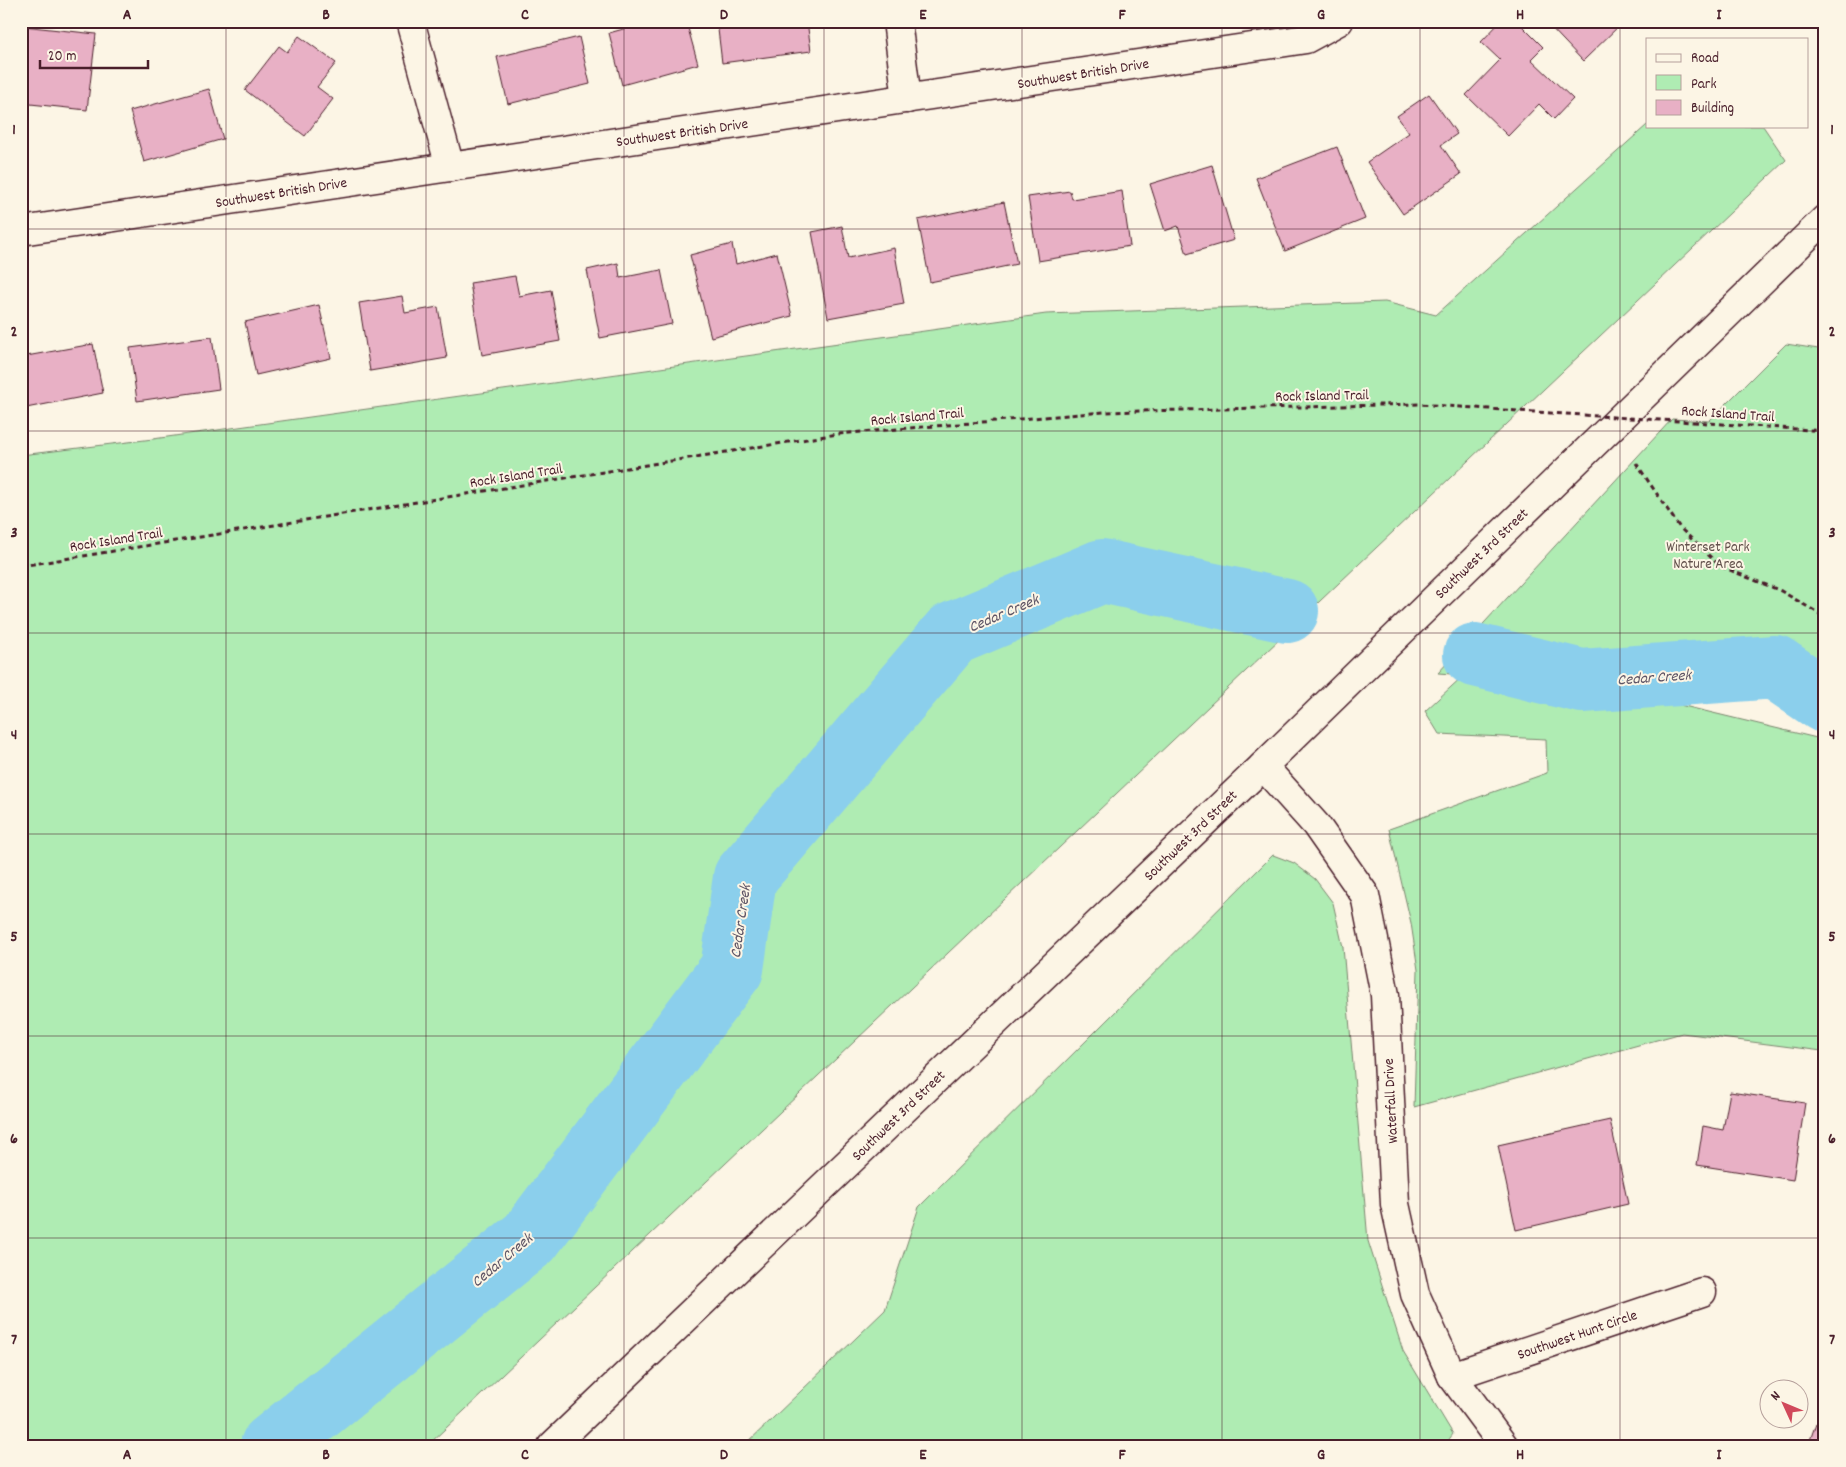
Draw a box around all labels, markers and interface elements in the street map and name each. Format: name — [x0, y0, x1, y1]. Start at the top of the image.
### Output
text: A — [123, 4, 132, 27]
text: B — [322, 4, 330, 27]
text: C — [521, 4, 529, 27]
text: D — [720, 4, 729, 27]
text: E — [919, 4, 927, 27]
text: F — [1118, 4, 1126, 27]
text: G — [1317, 4, 1325, 27]
text: H — [1516, 4, 1524, 27]
text: I — [1717, 4, 1723, 27]
scale bar — [40, 38, 148, 70]
legend — [1646, 38, 1808, 128]
text: 20 m — [48, 46, 76, 68]
text: Road — [1691, 48, 1719, 70]
street label: Southwest British Drive — [1016, 54, 1151, 96]
text: Park — [1691, 74, 1717, 96]
text: Building — [1691, 98, 1734, 120]
street label: Southwest British Drive — [615, 114, 750, 154]
text: 1 — [12, 119, 16, 142]
text: 1 — [1830, 119, 1834, 142]
street label: Southwest British Drive — [214, 173, 349, 215]
text: 2 — [11, 321, 18, 344]
text: 2 — [1829, 321, 1836, 344]
street label: Rock Island Trail — [1275, 385, 1369, 409]
street label: Rock Island Trail — [1680, 401, 1776, 429]
street label: Rock Island Trail — [870, 403, 965, 433]
street label: Rock Island Trail — [468, 459, 565, 495]
street label: Southwest 3rd Street — [1431, 504, 1535, 605]
text: 3 — [10, 522, 18, 545]
text: 3 — [1828, 522, 1836, 545]
street label: Rock Island Trail — [68, 523, 165, 559]
park label: Winterset Park Nature Area — [1666, 537, 1750, 576]
water label: Cedar Creek — [965, 589, 1044, 639]
water label: Cedar Creek — [1616, 664, 1693, 693]
text: 4 — [11, 724, 17, 747]
text: 4 — [1829, 724, 1835, 747]
street label: Southwest 3rd Street — [1140, 786, 1244, 887]
water label: Cedar Creek — [725, 882, 758, 960]
text: 5 — [10, 926, 18, 949]
text: 5 — [1828, 926, 1836, 949]
street label: Waterfall Drive — [1379, 1057, 1405, 1144]
street label: Southwest 3rd Street — [848, 1066, 952, 1167]
text: 6 — [10, 1128, 18, 1151]
text: 6 — [1828, 1128, 1836, 1151]
water label: Cedar Creek — [467, 1227, 539, 1294]
street label: Southwest Hunt Circle — [1515, 1305, 1641, 1367]
text: 7 — [11, 1329, 17, 1352]
text: 7 — [1829, 1329, 1835, 1352]
north arrow — [1758, 1380, 1808, 1430]
text: N — [1766, 1387, 1786, 1406]
text: A — [123, 1444, 132, 1467]
text: B — [322, 1444, 330, 1467]
text: C — [521, 1444, 529, 1467]
text: D — [720, 1444, 729, 1467]
text: E — [919, 1444, 927, 1467]
text: F — [1118, 1444, 1126, 1467]
text: G — [1317, 1444, 1325, 1467]
text: H — [1516, 1444, 1524, 1467]
text: I — [1717, 1444, 1723, 1467]

